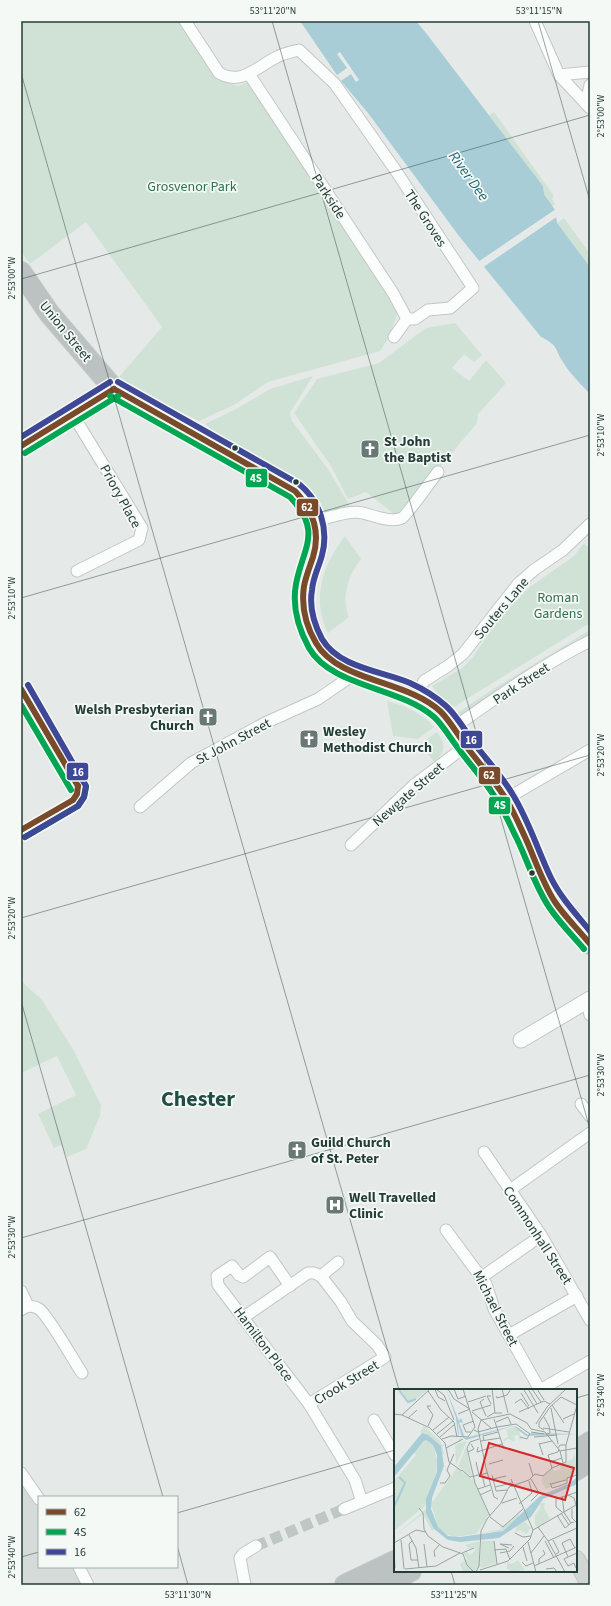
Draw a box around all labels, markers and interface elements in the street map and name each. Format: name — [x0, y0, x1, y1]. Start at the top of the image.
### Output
text: 53°11'20"N — [250, 4, 296, 18]
text: 53°11'15"N — [516, 4, 562, 18]
text: 2°53'00"W — [594, 94, 608, 137]
water label: River Dee — [443, 147, 494, 206]
street label: Parkside — [306, 170, 350, 223]
park label: Grosvenor Park — [147, 177, 237, 197]
street label: The Groves — [399, 186, 451, 251]
text: 2°53'00"W — [5, 256, 19, 299]
street label: Union Street — [34, 297, 96, 367]
text: 2°53'10"W — [594, 413, 608, 456]
place label: St John the Baptist — [384, 432, 452, 468]
church icon: St John the Baptist — [359, 438, 381, 460]
unlabelled marker — [230, 443, 240, 453]
street label: Priory Place — [94, 461, 146, 532]
line badge: 4S — [245, 468, 268, 488]
text: 4S — [250, 471, 262, 486]
unlabelled marker — [291, 477, 301, 487]
line badge: 62 — [296, 498, 319, 517]
text: 62 — [301, 500, 313, 515]
street label: Souters Lane — [470, 573, 534, 644]
text: 2°53'10"W — [5, 576, 19, 619]
park label: Roman Gardens — [534, 588, 582, 624]
street label: Park Street — [489, 658, 554, 710]
place label: Welsh Presbyterian Church — [75, 700, 194, 736]
church icon: Welsh Presbyterian Church — [197, 706, 219, 728]
street label: St John Street — [193, 714, 275, 770]
place label: Wesley Methodist Church — [323, 722, 432, 758]
church icon: Wesley Methodist Church — [298, 728, 320, 750]
line badge: 16 — [460, 730, 483, 749]
text: 16 — [465, 733, 477, 748]
text: 2°53'20"W — [594, 733, 608, 776]
street label: Newgate Street — [368, 758, 449, 832]
line badge: 16 — [66, 762, 89, 781]
text: 16 — [72, 765, 84, 780]
line badge: 62 — [478, 766, 501, 785]
text: 62 — [483, 768, 495, 783]
line badge: 4S — [488, 796, 511, 815]
text: 4S — [494, 798, 506, 813]
unlabelled marker — [527, 868, 537, 878]
text: 2°53'20"W — [5, 896, 19, 939]
text: 2°53'30"W — [594, 1053, 608, 1096]
district label: Chester — [161, 1083, 235, 1115]
place label: Guild Church of St. Peter — [311, 1133, 391, 1169]
church icon: Guild Church of St. Peter — [286, 1139, 308, 1161]
street label: Commonhall Street — [498, 1182, 577, 1289]
place label: Well Travelled Clinic — [349, 1188, 436, 1224]
hospital icon: Well Travelled Clinic — [324, 1194, 346, 1216]
text: 2°53'30"W — [5, 1215, 19, 1258]
street label: Michael Street — [467, 1267, 523, 1350]
street label: Hamilton Place — [228, 1303, 298, 1386]
street label: Crook Street — [310, 1355, 383, 1410]
text: 2°53'40"W — [594, 1373, 608, 1416]
inset map — [394, 1389, 577, 1572]
legend — [38, 1496, 178, 1568]
text: 62 — [74, 1504, 86, 1521]
text: 4S — [74, 1524, 86, 1541]
text: 2°53'40"W — [5, 1535, 19, 1578]
text: 16 — [74, 1544, 86, 1561]
text: 53°11'30"N — [165, 1588, 211, 1602]
text: 53°11'25"N — [431, 1588, 477, 1602]

